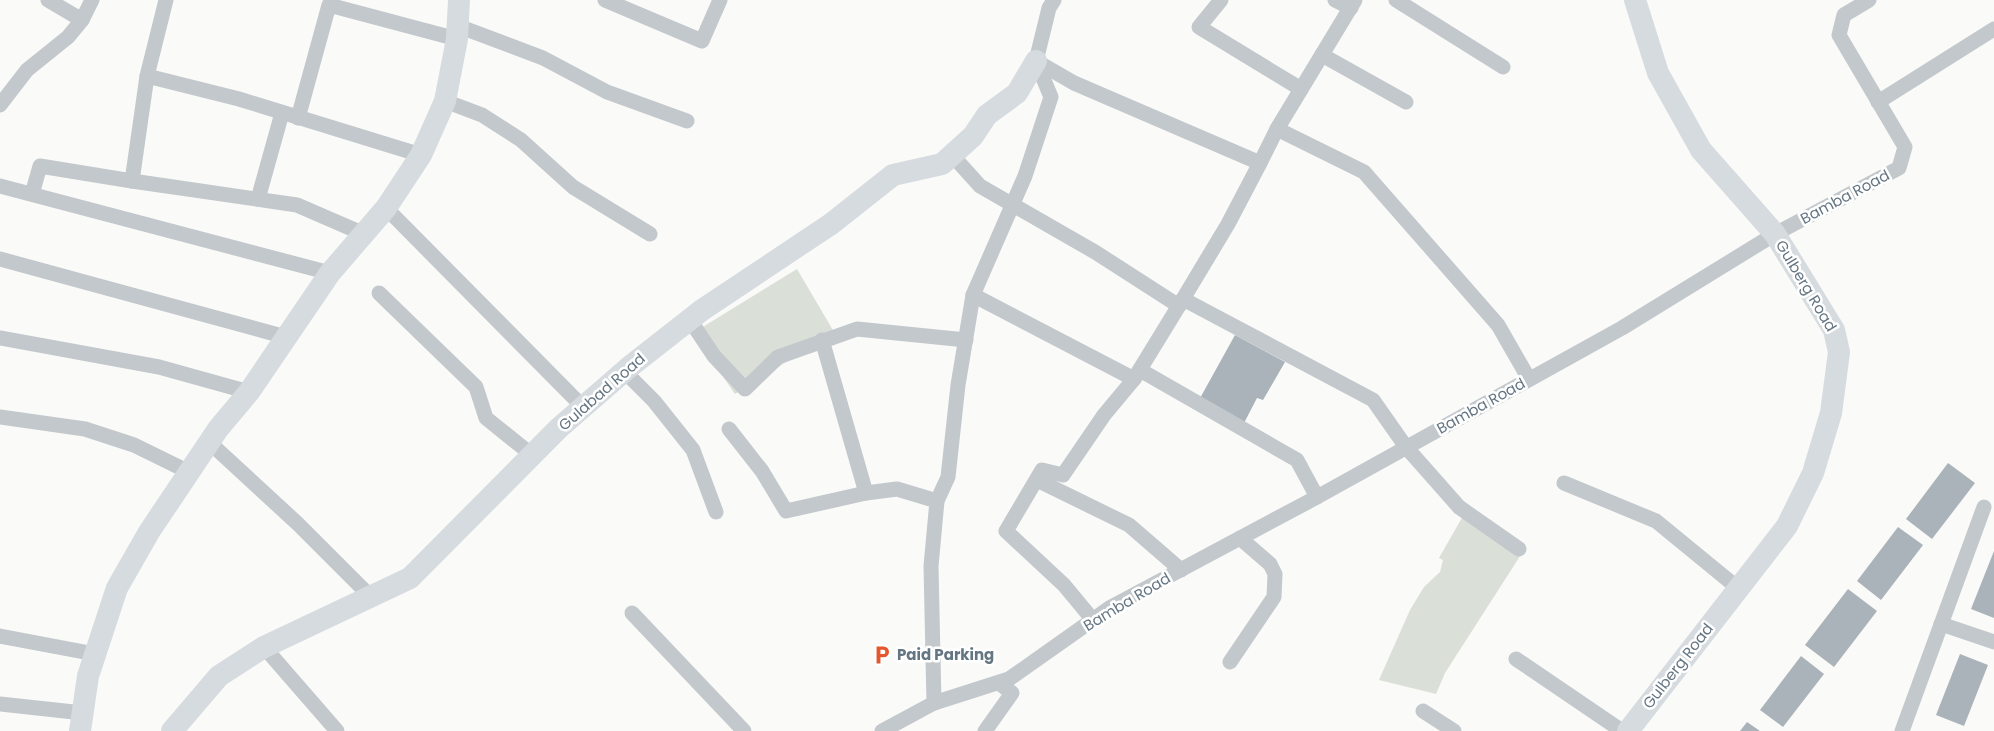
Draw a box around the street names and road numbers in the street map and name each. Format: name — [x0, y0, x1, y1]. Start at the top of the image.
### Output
street label: Bamba Road — [1797, 164, 1893, 229]
street label: Gulberg Road — [1771, 236, 1842, 335]
street label: Gulabad Road — [554, 348, 650, 435]
street label: Bamba Road — [1433, 373, 1529, 439]
street label: Bamba Road — [1079, 567, 1174, 636]
street label: Gulberg Road — [1638, 619, 1718, 713]

